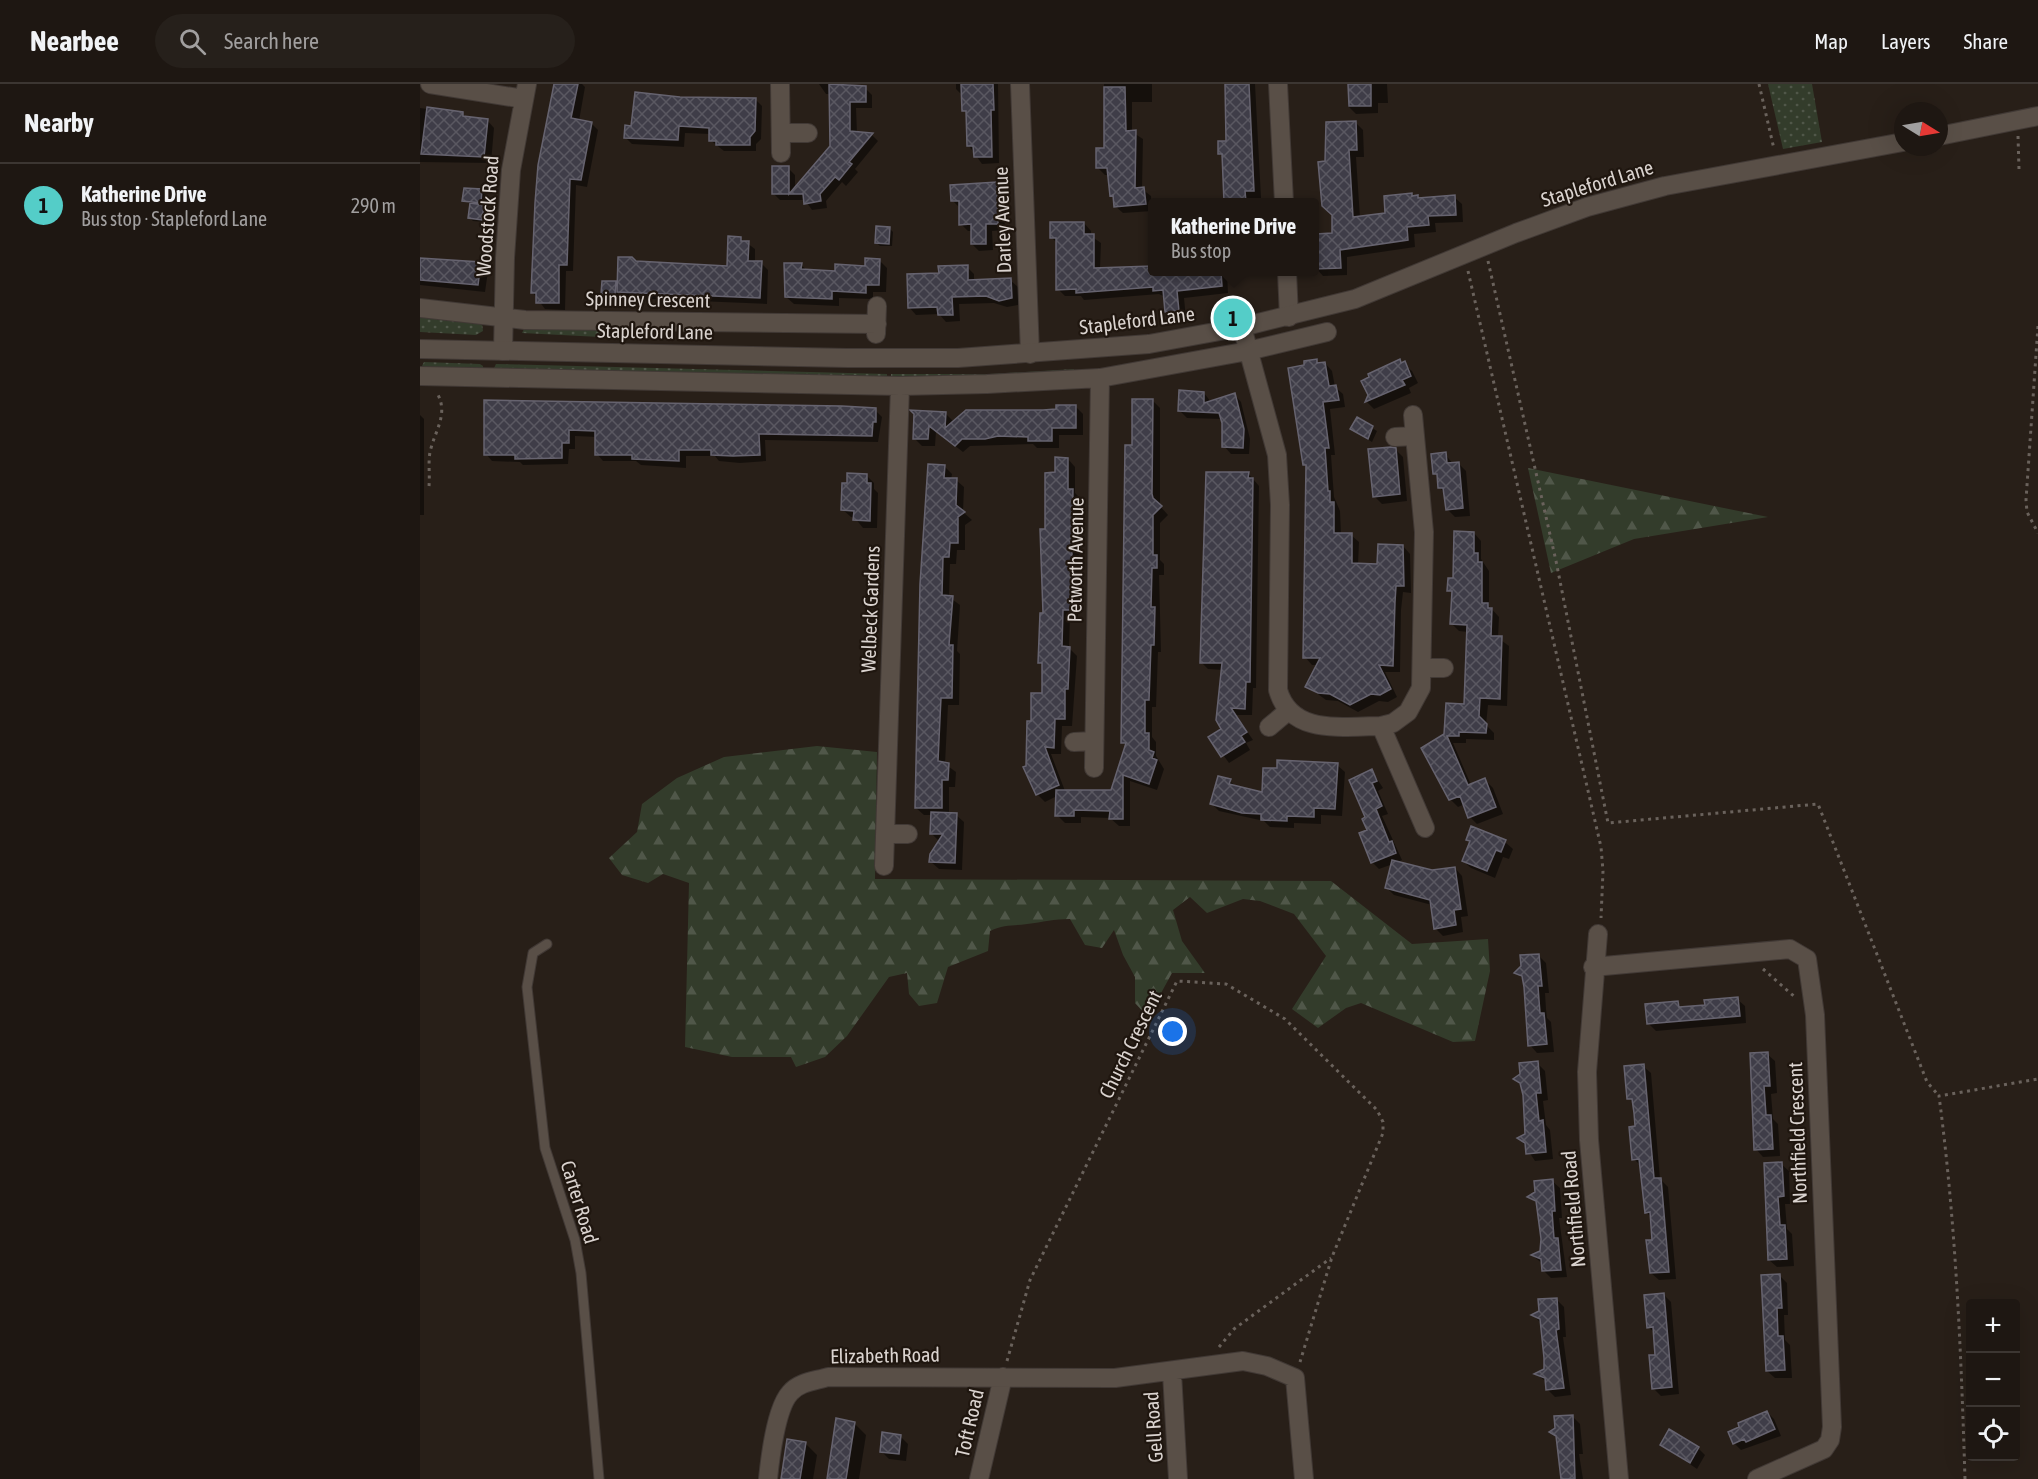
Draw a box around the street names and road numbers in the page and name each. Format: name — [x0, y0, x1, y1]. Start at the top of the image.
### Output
street label: Woodstock Road — [471, 155, 503, 277]
street label: Stapleford Lane — [1538, 155, 1656, 211]
street label: Darley Avenue — [989, 166, 1015, 274]
street label: Spinney Crescent — [585, 286, 711, 312]
street label: Stapleford Lane — [1078, 302, 1196, 338]
street label: Stapleford Lane — [597, 318, 713, 344]
street label: Petworth Avenue — [1062, 497, 1088, 623]
street label: Welbeck Gardens — [856, 545, 884, 673]
street label: Church Crescent — [1094, 986, 1166, 1102]
street label: Northfield Crescent — [1783, 1061, 1811, 1204]
street label: Northfield Road — [1556, 1150, 1590, 1268]
street label: Carter Road — [557, 1158, 603, 1246]
street label: Elizabeth Road — [830, 1343, 940, 1367]
street label: Toft Road — [950, 1387, 988, 1459]
street label: Gell Road — [1139, 1391, 1167, 1463]

